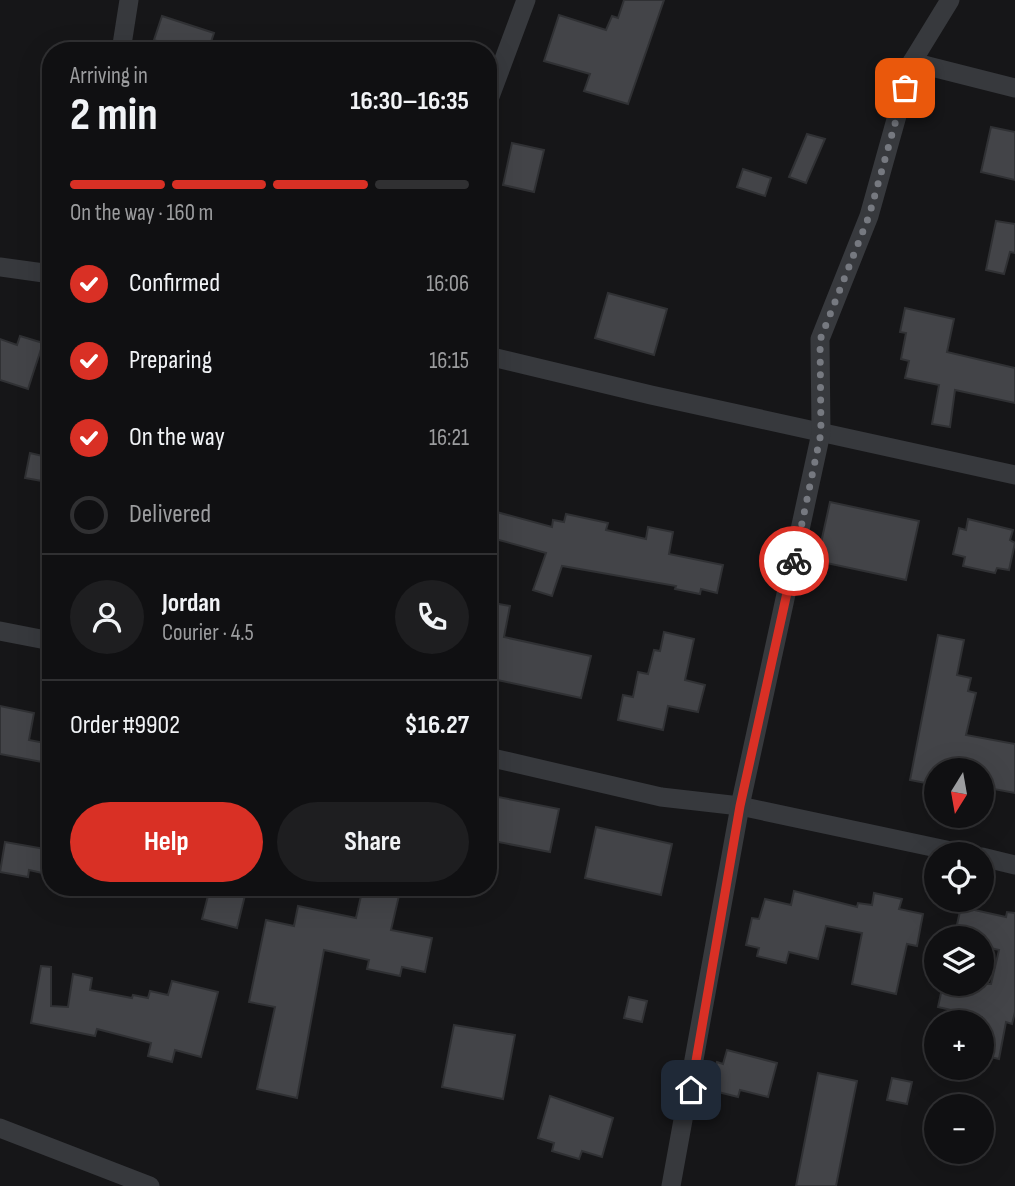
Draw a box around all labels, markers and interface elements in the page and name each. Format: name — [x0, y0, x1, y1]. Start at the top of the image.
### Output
pin — [875, 58, 935, 118]
text: Arriving in — [70, 62, 148, 90]
icon: bag — [886, 69, 924, 107]
text: 16:30–16:35 — [350, 86, 469, 117]
text: 2 min — [70, 88, 158, 143]
text: On the way · 160 m — [70, 199, 213, 227]
icon: check — [70, 265, 108, 303]
text: Confirmed — [129, 268, 220, 299]
text: 16:06 — [426, 270, 469, 298]
icon: check — [70, 342, 108, 380]
text: Preparing — [129, 345, 212, 376]
text: 16:15 — [429, 347, 469, 375]
icon: check — [70, 419, 108, 457]
text: On the way — [129, 422, 225, 453]
text: 16:21 — [429, 424, 469, 452]
text: Delivered — [129, 499, 211, 530]
courier — [759, 526, 829, 596]
icon: bike — [775, 542, 813, 580]
button: person — [70, 580, 144, 654]
button: phone — [395, 580, 469, 654]
text: Jordan — [162, 588, 220, 619]
text: Courier · 4.5 — [162, 619, 254, 647]
text: Order #9902 — [70, 710, 180, 741]
text: $16.27 — [404, 710, 469, 741]
north arrow — [924, 758, 994, 828]
map controls — [924, 758, 994, 1164]
button: Help — [70, 802, 263, 882]
button: Share — [277, 802, 469, 882]
button: locate — [924, 842, 994, 912]
button: layers — [924, 926, 994, 996]
button: + — [924, 1010, 994, 1080]
pin — [661, 1060, 721, 1120]
icon: home — [672, 1071, 710, 1109]
button: − — [924, 1094, 994, 1164]

